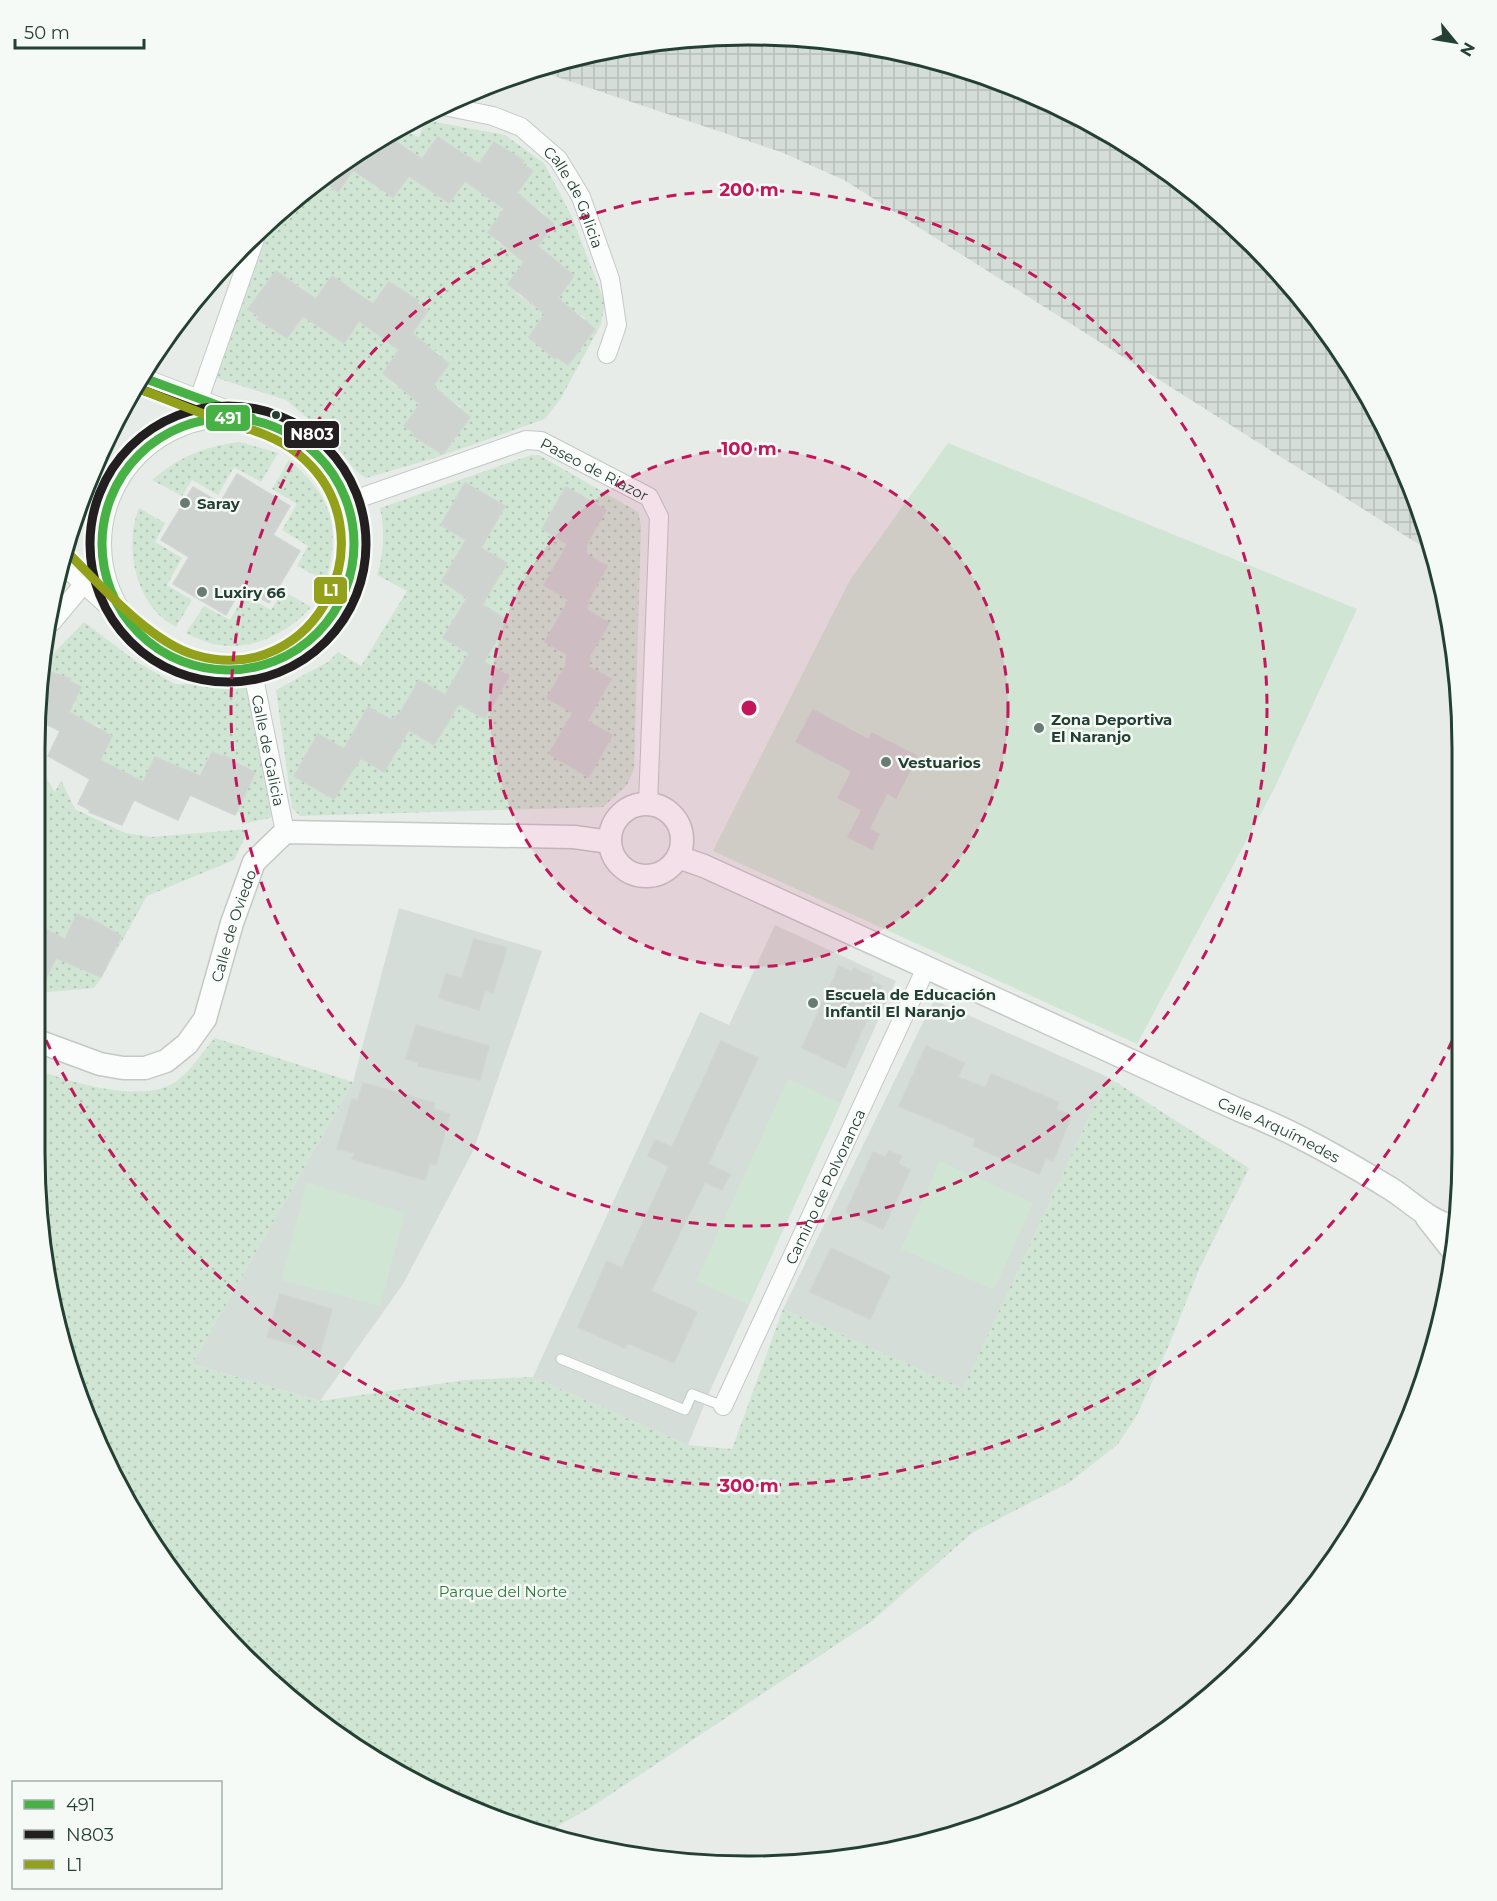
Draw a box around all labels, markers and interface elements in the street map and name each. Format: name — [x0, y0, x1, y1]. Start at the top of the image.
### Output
scale bar — [15, 12, 144, 50]
north arrow — [1425, 12, 1485, 72]
text: 50 m — [24, 22, 70, 44]
text: N — [1456, 39, 1479, 60]
street label: Calle de Galicia — [540, 142, 608, 250]
text: 200 m — [719, 179, 779, 201]
line badge: 491 — [205, 404, 251, 432]
text: 491 — [214, 409, 242, 428]
unlabelled marker — [270, 409, 282, 421]
line badge: N803 — [283, 420, 340, 449]
text: N803 — [290, 425, 334, 444]
street label: Paseo de Riazor — [537, 433, 652, 505]
text: 100 m — [721, 438, 777, 460]
place label: Saray — [197, 494, 241, 513]
marker: Saray — [178, 496, 192, 510]
line badge: L1 — [313, 576, 348, 605]
text: L1 — [323, 581, 339, 600]
place label: Luxiry 66 — [214, 583, 286, 602]
marker: Luxiry 66 — [195, 585, 209, 599]
street label: Calle de Galicia — [248, 693, 289, 808]
centre of rings — [739, 698, 759, 718]
place label: Zona Deportiva El Naranjo — [1051, 710, 1172, 746]
marker: Zona Deportiva El Naranjo — [1032, 721, 1046, 735]
place label: Vestuarios — [897, 753, 981, 772]
marker: Vestuarios — [879, 755, 893, 769]
street label: Calle de Oviedo — [206, 867, 260, 984]
place label: Escuela de Educación Infantil El Naranjo — [825, 985, 996, 1021]
marker: Escuela de Educación Infantil El Naranjo — [806, 996, 820, 1010]
street label: Calle Arquímedes — [1215, 1092, 1343, 1166]
street label: Camino de Polvoranca — [781, 1106, 869, 1267]
text: 300 m — [718, 1475, 779, 1497]
park label: Parque del Norte — [439, 1582, 567, 1601]
legend — [12, 1781, 222, 1889]
text: 491 — [66, 1794, 95, 1816]
text: N803 — [66, 1824, 114, 1846]
text: L1 — [66, 1854, 82, 1876]

